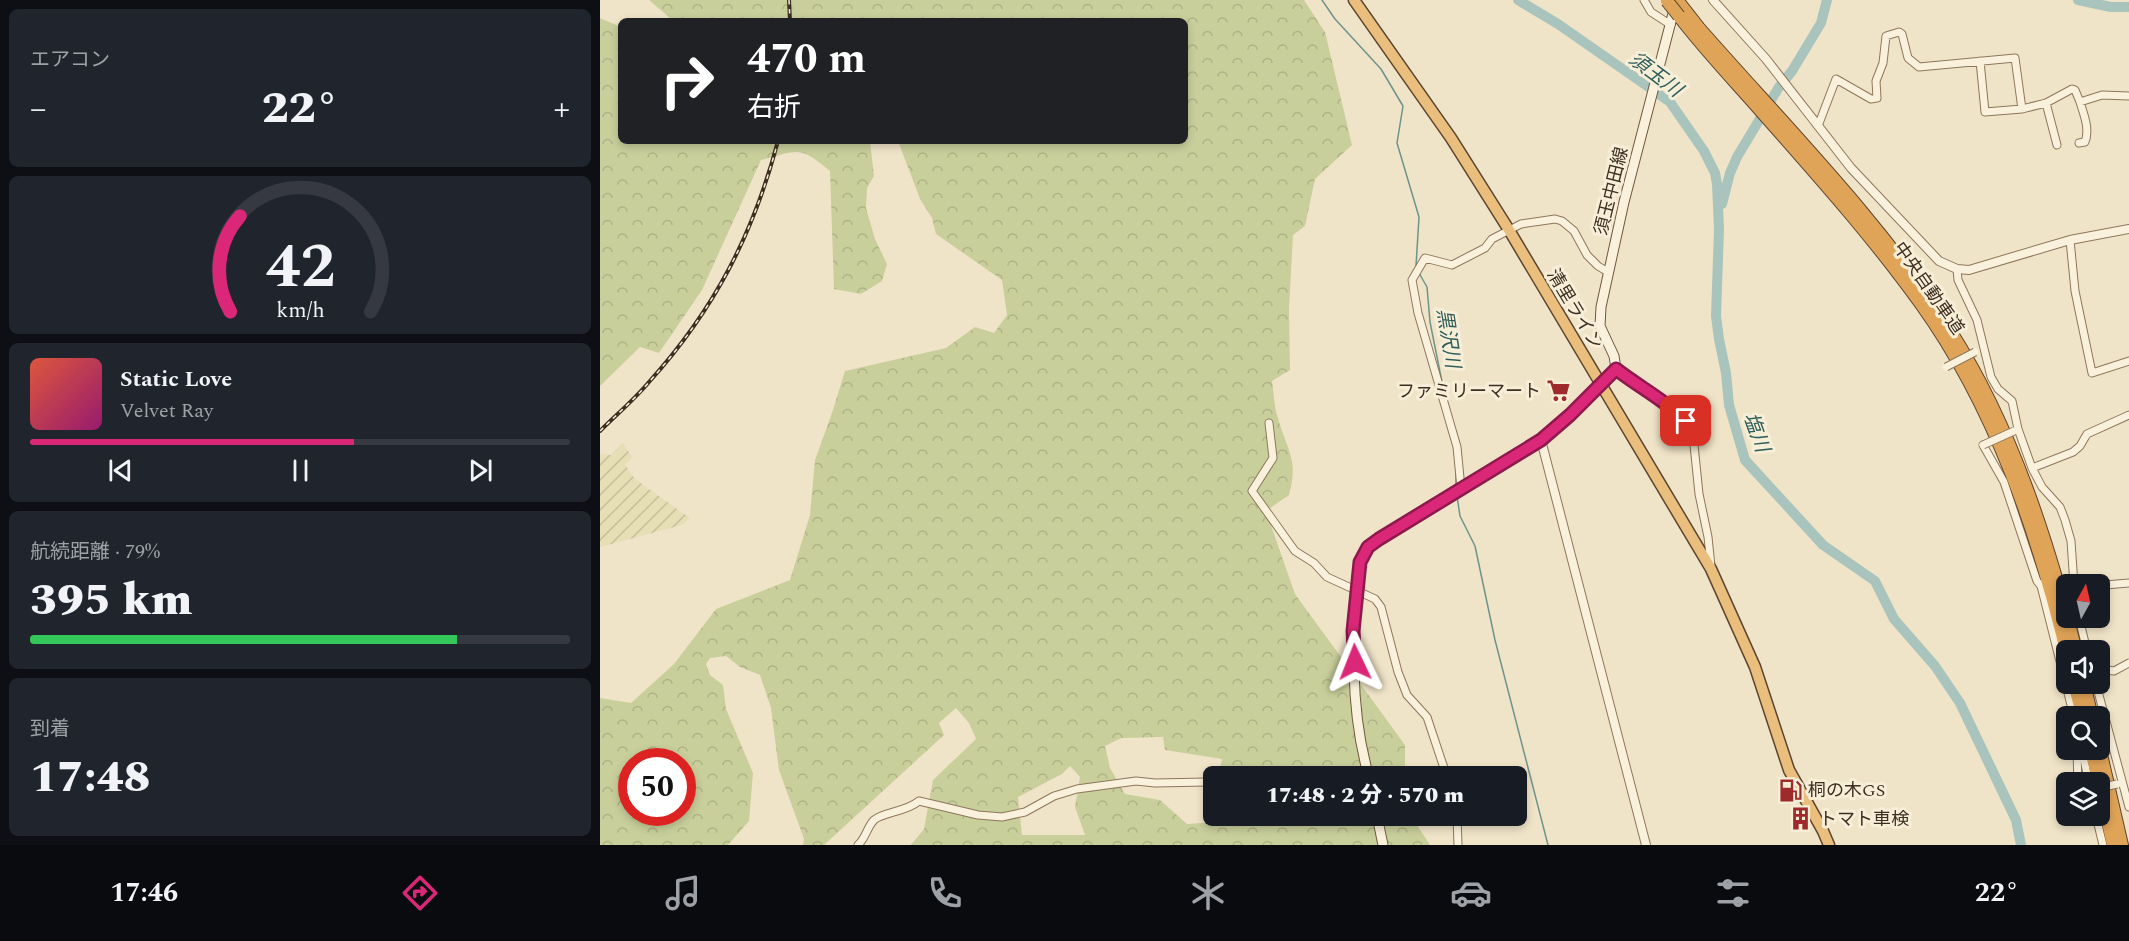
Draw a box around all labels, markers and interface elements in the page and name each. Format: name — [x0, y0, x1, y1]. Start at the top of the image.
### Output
text: 470 m — [747, 28, 866, 91]
icon: right — [648, 42, 726, 120]
text: エアコン — [30, 45, 110, 75]
water label: 須玉川 — [1622, 45, 1690, 106]
text: 22° — [262, 74, 338, 143]
text: − — [30, 84, 47, 134]
text: + — [553, 84, 570, 134]
text: 右折 — [747, 87, 801, 129]
street label: 須玉中田線 — [1587, 144, 1635, 238]
text: 42 — [265, 220, 335, 315]
street label: 中央自動車道 — [1887, 236, 1971, 340]
street label: 清里ライン — [1540, 264, 1609, 355]
text: km/h — [276, 295, 324, 328]
water label: 黒沢川 — [1429, 306, 1468, 372]
text: Static Love — [120, 363, 232, 396]
place label: ファミリーマート — [1397, 378, 1541, 405]
supermarket icon: ファミリーマート — [1546, 378, 1572, 404]
pin — [1660, 395, 1711, 446]
text: Velvet Ray — [120, 396, 213, 426]
icon: arrive — [1669, 404, 1702, 437]
water label: 塩川 — [1735, 408, 1778, 458]
icon: previous — [104, 454, 137, 487]
icon: pause — [284, 454, 317, 487]
icon: next — [464, 454, 497, 487]
text: 航続距離 · 79% — [30, 537, 160, 567]
text: 395 km — [30, 566, 192, 635]
north arrow — [2056, 574, 2110, 628]
map controls — [2056, 574, 2110, 826]
position arrow — [1323, 630, 1387, 694]
button: sound — [2056, 640, 2110, 694]
button: search — [2056, 706, 2110, 760]
text: 到着 — [30, 714, 70, 744]
text: 17:48 — [30, 743, 151, 812]
speed limit sign: 50 — [618, 748, 696, 826]
button: layers — [2056, 772, 2110, 826]
fuel station icon: 桐の木GS — [1777, 777, 1803, 803]
place label: 桐の木GS — [1808, 777, 1885, 804]
text: 17:48 · 2 分 · 570 m — [1266, 779, 1464, 812]
building icon: トマト車検 — [1788, 806, 1814, 832]
place label: トマト車検 — [1819, 806, 1910, 833]
text: 17:46 — [110, 872, 178, 914]
icon: directions — [399, 872, 441, 914]
icon: music — [662, 872, 704, 914]
icon: phone — [924, 872, 966, 914]
icon: climate — [1187, 872, 1229, 914]
icon: car — [1450, 872, 1492, 914]
icon: filters — [1712, 872, 1754, 914]
text: 22° — [1975, 872, 2019, 914]

